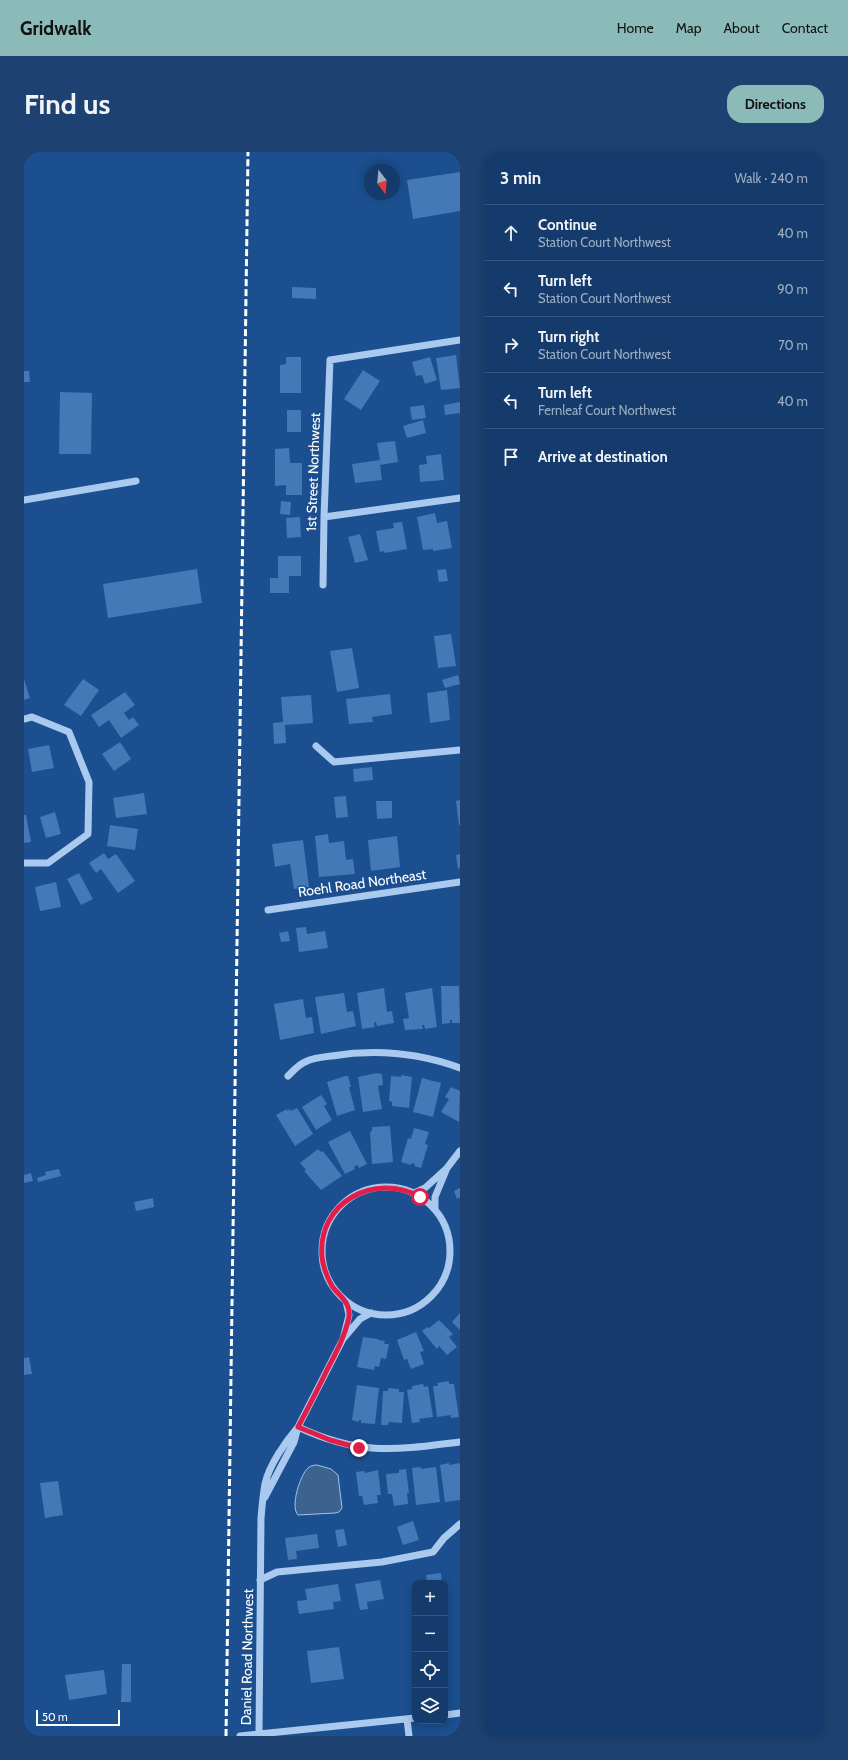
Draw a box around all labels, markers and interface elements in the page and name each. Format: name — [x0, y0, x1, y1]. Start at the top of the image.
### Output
text: Gridwalk — [20, 17, 92, 40]
text: Home — [617, 19, 654, 37]
text: Map — [676, 19, 701, 37]
text: About — [723, 19, 760, 37]
text: Contact — [782, 19, 828, 37]
button: Directions — [727, 85, 824, 123]
text: Find us — [24, 87, 110, 121]
north arrow — [364, 164, 400, 200]
text: 3 min — [500, 168, 541, 188]
text: Walk · 240 m — [734, 170, 808, 186]
text: Continue — [538, 216, 597, 234]
icon: ahead — [500, 222, 522, 244]
text: 40 m — [777, 225, 808, 241]
text: Station Court Northwest — [538, 234, 671, 250]
text: Turn left — [538, 272, 592, 290]
icon: left — [500, 278, 522, 300]
text: 90 m — [777, 281, 808, 297]
text: Station Court Northwest — [538, 290, 671, 306]
text: Turn right — [538, 328, 599, 346]
icon: right — [500, 334, 522, 356]
text: 70 m — [778, 337, 808, 353]
text: Station Court Northwest — [538, 346, 671, 362]
text: Turn left — [538, 384, 592, 402]
icon: left — [500, 390, 522, 412]
text: 40 m — [777, 393, 808, 409]
text: Fernleaf Court Northwest — [538, 402, 676, 418]
street label: 1st Street Northwest — [302, 412, 324, 532]
icon: arrive — [500, 446, 522, 468]
text: Arrive at destination — [538, 448, 668, 466]
street label: Roehl Road Northeast — [297, 865, 427, 901]
route start — [411, 1188, 429, 1206]
route end — [350, 1439, 368, 1457]
map controls — [412, 1580, 448, 1724]
button: + — [412, 1580, 448, 1616]
street label: Daniel Road Northwest — [237, 1588, 257, 1725]
button: − — [412, 1616, 448, 1652]
button: locate — [412, 1652, 448, 1688]
button: layers — [412, 1688, 448, 1724]
scale bar — [36, 1708, 120, 1727]
text: 50 m — [42, 1710, 68, 1724]

